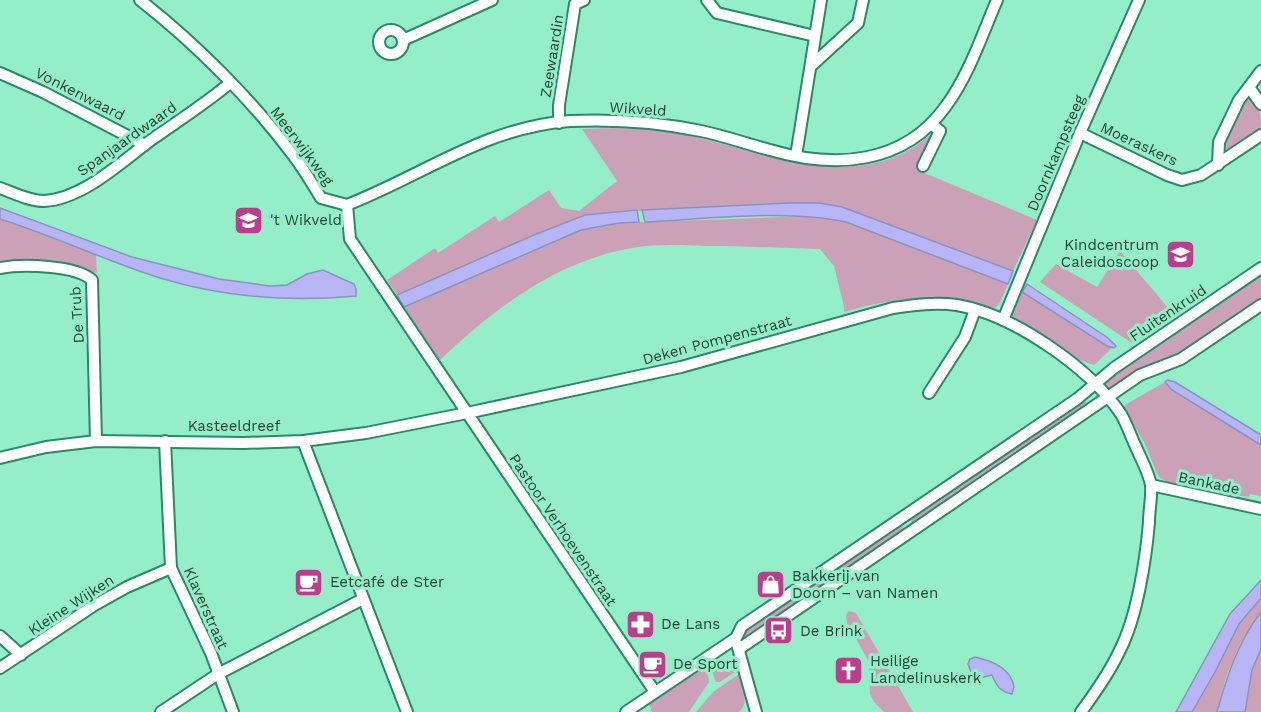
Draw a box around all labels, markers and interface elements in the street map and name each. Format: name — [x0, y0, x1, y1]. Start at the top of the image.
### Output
street label: Zeewaardin — [537, 13, 567, 99]
street label: Vonkenwaard — [32, 64, 128, 124]
street label: Doornkampsteeg — [1023, 92, 1089, 214]
street label: Spanjaardwaard — [74, 98, 180, 180]
street label: Wikveld — [609, 98, 667, 120]
street label: Meerwijkweg — [266, 103, 338, 189]
street label: Moeraskers — [1097, 118, 1181, 170]
school or university icon: 't Wikveld — [233, 204, 265, 236]
place label: 't Wikveld — [270, 211, 342, 229]
place label: Kindcentrum Caleidoscoop — [1061, 236, 1159, 271]
school or university icon: Kindcentrum Caleidoscoop — [1164, 238, 1196, 270]
street label: Fluitenkruid — [1126, 281, 1210, 345]
street label: De Trub — [66, 286, 88, 344]
street label: Deken Pompenstraat — [641, 311, 794, 369]
street label: Kasteeldreef — [188, 417, 280, 435]
street label: Pastoor Verhoevenstraat — [505, 451, 621, 610]
street label: Bankade — [1177, 468, 1241, 498]
street label: Klaverstraat — [180, 564, 232, 653]
cafe icon: Eetcafé de Ster — [293, 566, 325, 598]
place label: Bakkerij van Doorn – van Namen — [792, 567, 938, 602]
shop icon: Bakkerij van Doorn – van Namen — [755, 569, 787, 601]
street label: Kleine Wijken — [25, 571, 117, 639]
place label: Eetcafé de Ster — [330, 573, 444, 591]
pharmacy icon: De Lans — [624, 608, 656, 640]
place label: De Lans — [661, 615, 720, 633]
bus stop icon: De Brink — [763, 615, 795, 647]
place label: De Brink — [800, 622, 863, 640]
cafe icon: De Sport — [636, 648, 668, 680]
place label: Heilige Landelinuskerk — [870, 652, 982, 687]
church icon: Heilige Landelinuskerk — [833, 654, 865, 686]
place label: De Sport — [673, 655, 738, 673]

